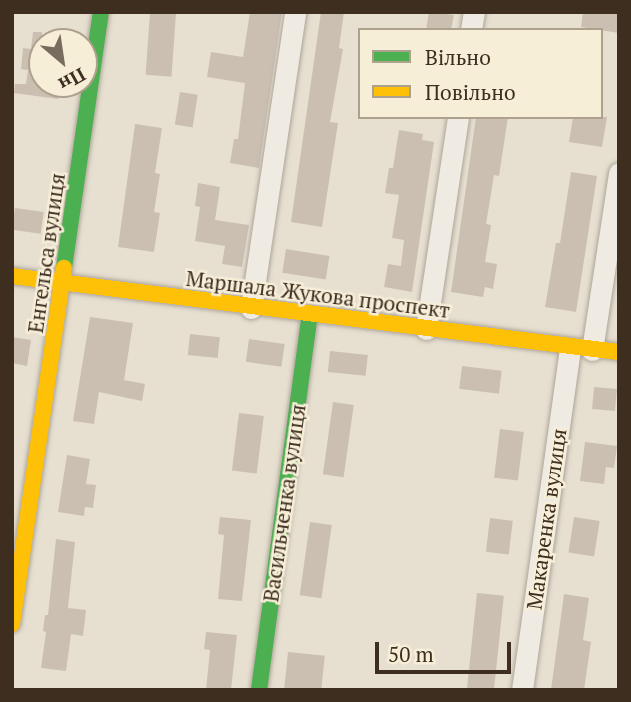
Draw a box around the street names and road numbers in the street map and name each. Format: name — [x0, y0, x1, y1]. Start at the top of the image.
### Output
street label: Енгельса вулиця — [22, 171, 70, 335]
street label: Маршала Жукова проспект — [185, 265, 451, 323]
street label: Васильченка вулиця — [258, 403, 310, 603]
street label: Макаренка вулиця — [521, 427, 571, 611]

